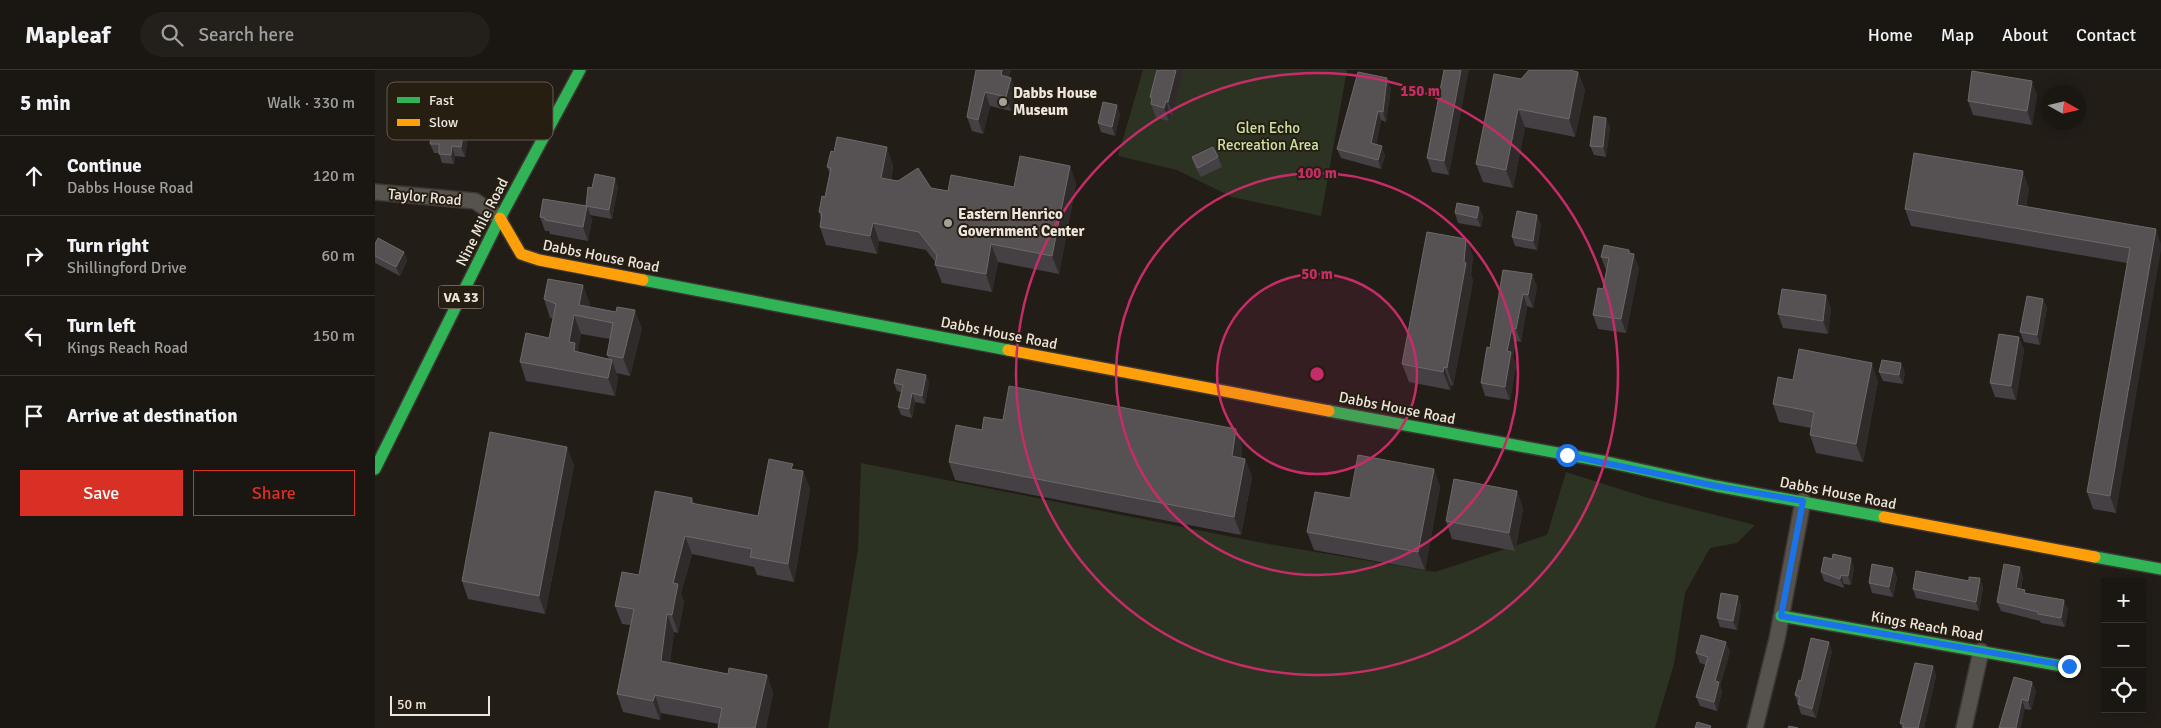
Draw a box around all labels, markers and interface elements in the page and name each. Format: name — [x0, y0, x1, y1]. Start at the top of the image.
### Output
search box — [140, 12, 490, 57]
text: Mapleaf — [25, 20, 110, 50]
icon: search — [158, 21, 186, 49]
text: Search here — [198, 23, 294, 47]
text: Home — [1868, 24, 1913, 46]
text: Map — [1941, 24, 1974, 46]
text: About — [2002, 24, 2048, 46]
text: Contact — [2076, 24, 2136, 46]
legend — [387, 82, 553, 140]
text: 150 m — [1400, 82, 1440, 100]
place label: Dabbs House Museum — [1013, 84, 1097, 119]
north arrow — [2041, 85, 2086, 130]
text: 5 min — [20, 90, 71, 116]
text: Fast — [429, 92, 454, 109]
text: Walk · 330 m — [267, 93, 355, 113]
marker: Dabbs House Museum — [997, 96, 1009, 108]
text: Slow — [429, 114, 458, 131]
park label: Glen Echo Recreation Area — [1217, 119, 1319, 154]
text: Continue — [67, 154, 142, 178]
icon: ahead — [20, 162, 48, 190]
text: 100 m — [1297, 164, 1337, 182]
text: 120 m — [313, 166, 355, 186]
street label: Nine Mile Road — [452, 175, 512, 269]
text: Dabbs House Road — [67, 178, 193, 198]
street label: Taylor Road — [388, 185, 463, 209]
place label: Eastern Henrico Government Center — [958, 205, 1085, 240]
marker: Eastern Henrico Government Center — [942, 217, 954, 229]
text: Turn right — [67, 234, 149, 258]
street label: Dabbs House Road — [541, 236, 661, 276]
icon: right — [20, 242, 48, 270]
text: 60 m — [321, 246, 355, 266]
text: Shillingford Drive — [67, 258, 187, 278]
text: 50 m — [1301, 265, 1333, 283]
road number: VA 33 — [439, 286, 483, 308]
street label: Dabbs House Road — [939, 313, 1059, 353]
text: Turn left — [67, 314, 136, 338]
icon: left — [20, 322, 48, 350]
text: 150 m — [313, 326, 355, 346]
text: Kings Reach Road — [67, 338, 188, 358]
centre of rings — [1308, 365, 1326, 383]
street label: Dabbs House Road — [1337, 388, 1457, 428]
icon: arrive — [20, 402, 48, 430]
text: Arrive at destination — [67, 404, 238, 428]
route start — [1556, 444, 1579, 467]
button: Save — [20, 470, 183, 516]
button: Share — [193, 470, 355, 516]
street label: Dabbs House Road — [1778, 473, 1898, 513]
map controls — [2101, 578, 2146, 713]
button: + — [2101, 578, 2146, 623]
street label: Kings Reach Road — [1870, 607, 1984, 645]
button: − — [2101, 623, 2146, 668]
route end — [2058, 655, 2081, 678]
button: locate — [2101, 668, 2146, 713]
scale bar — [390, 693, 490, 716]
text: 50 m — [397, 696, 426, 713]

